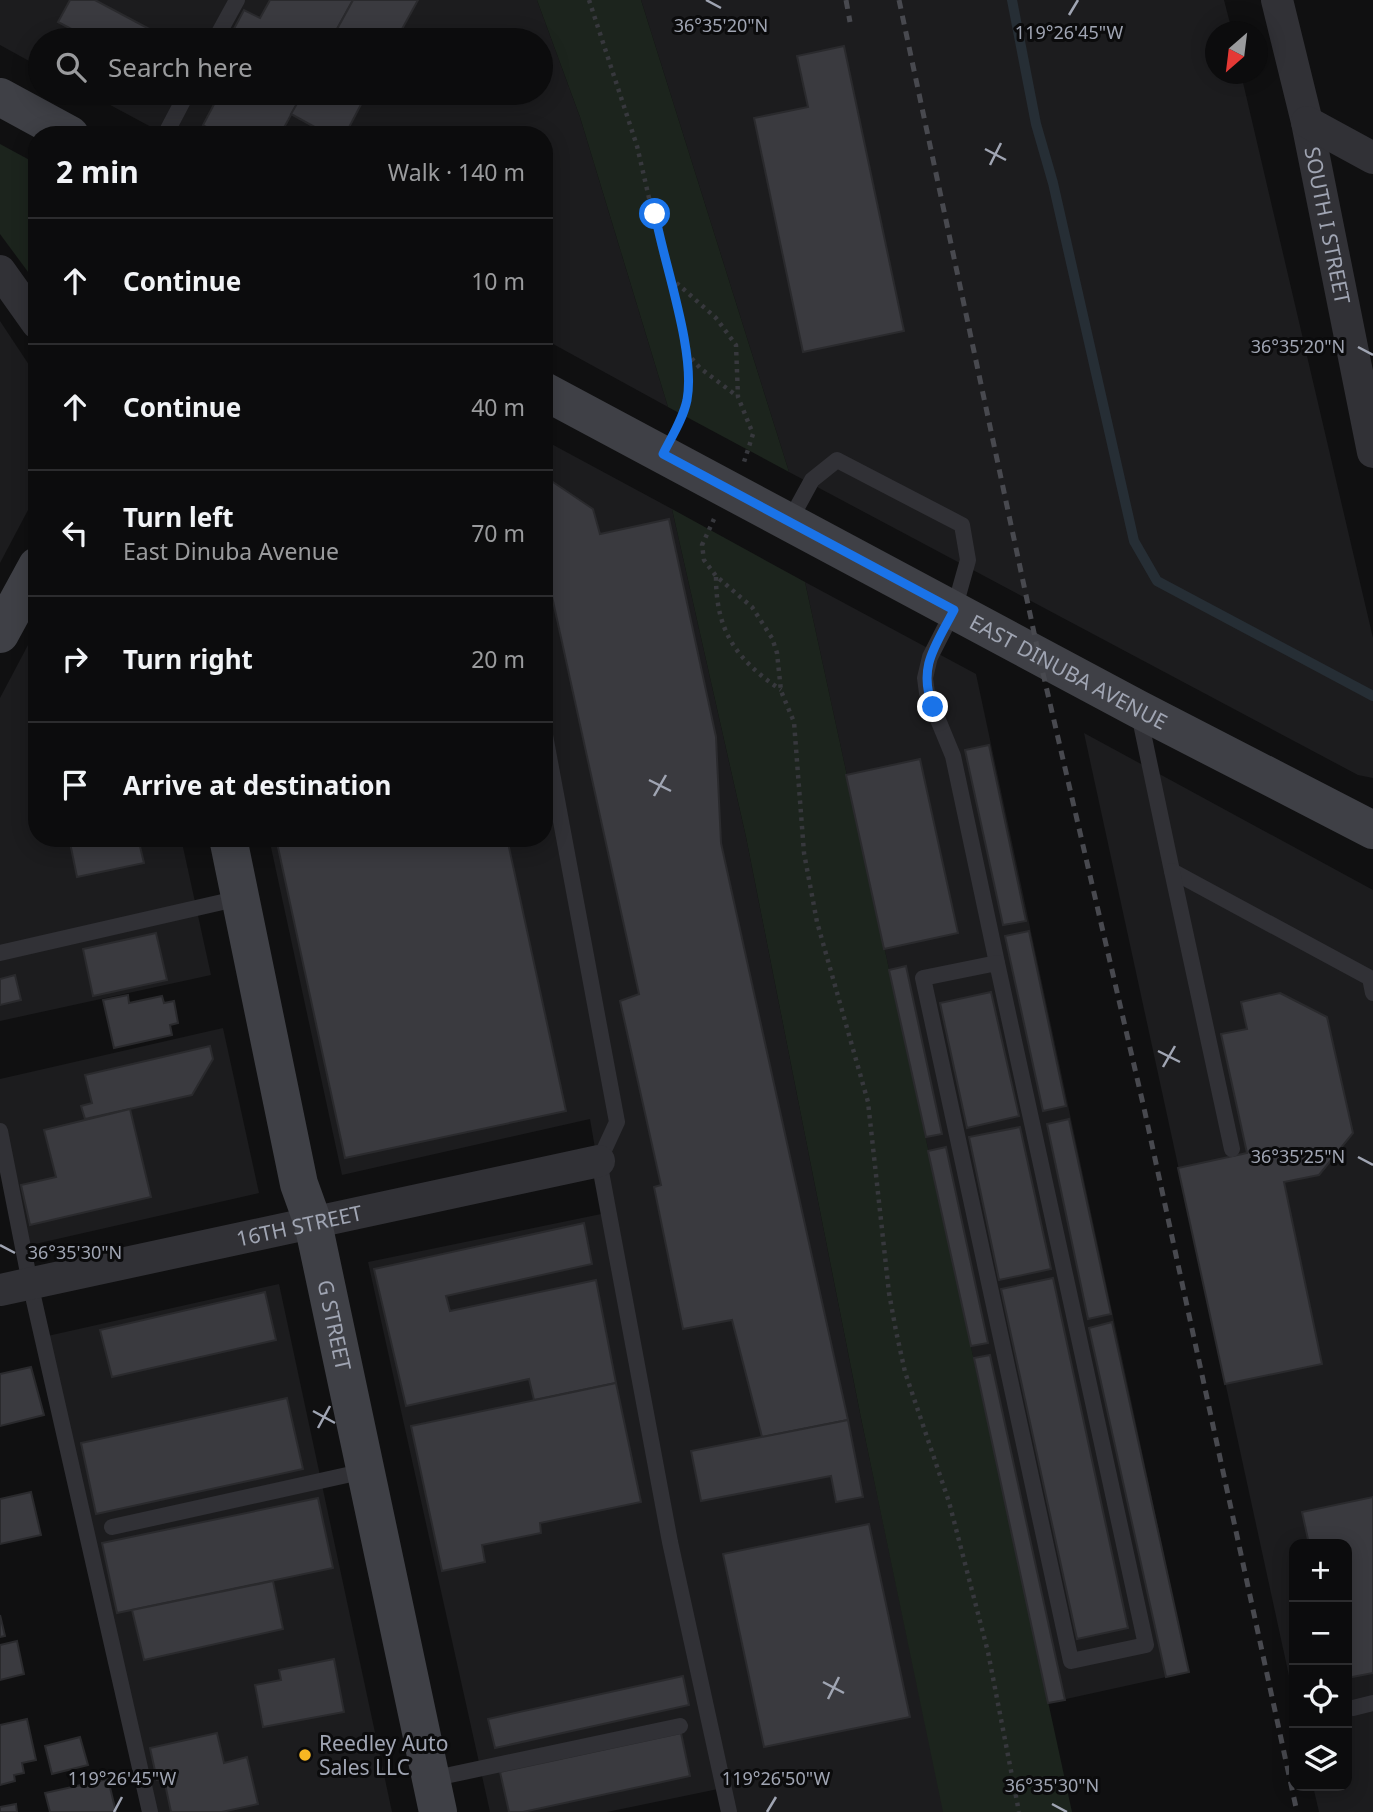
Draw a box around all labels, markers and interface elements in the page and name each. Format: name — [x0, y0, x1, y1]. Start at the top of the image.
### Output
text: 36°35'20"N — [674, 13, 768, 37]
text: 119°26'45"W — [1015, 20, 1123, 44]
north arrow — [1205, 21, 1268, 84]
search box — [28, 28, 553, 105]
icon: search — [52, 48, 90, 86]
text: Search here — [108, 49, 253, 85]
street label: SOUTH I STREET — [1298, 144, 1357, 307]
text: 2 min — [56, 151, 139, 192]
text: Walk · 140 m — [388, 156, 525, 188]
route start — [639, 198, 670, 229]
icon: ahead — [56, 262, 94, 300]
text: Continue — [123, 263, 241, 299]
text: 10 m — [471, 265, 525, 297]
text: 36°35'20"N — [1251, 334, 1345, 358]
icon: ahead — [56, 388, 94, 426]
text: Continue — [123, 389, 241, 425]
text: 40 m — [471, 391, 525, 423]
text: Turn left — [123, 499, 234, 535]
icon: left — [56, 514, 94, 552]
text: 70 m — [471, 517, 525, 549]
text: East Dinuba Avenue — [123, 535, 339, 567]
street label: EAST DINUBA AVENUE — [965, 608, 1172, 736]
icon: right — [56, 640, 94, 678]
text: Turn right — [123, 641, 253, 677]
text: 20 m — [471, 643, 525, 675]
route end — [917, 691, 948, 722]
icon: arrive — [56, 766, 94, 804]
text: Arrive at destination — [123, 767, 392, 803]
text: 36°35'25"N — [1251, 1144, 1345, 1168]
street label: 16TH STREET — [234, 1198, 365, 1253]
text: 36°35'30"N — [28, 1240, 122, 1264]
street label: G STREET — [311, 1277, 358, 1373]
map controls — [1289, 1539, 1352, 1791]
button: + — [1289, 1539, 1352, 1602]
button: − — [1289, 1602, 1352, 1665]
button: locate — [1289, 1665, 1352, 1728]
button: layers — [1289, 1728, 1352, 1791]
place label: Reedley Auto Sales LLC — [319, 1729, 448, 1781]
marker: Reedley Auto Sales LLC — [297, 1747, 313, 1763]
text: 119°26'45"W — [68, 1766, 176, 1790]
text: 119°26'50"W — [722, 1766, 830, 1790]
text: 36°35'30"N — [1005, 1773, 1099, 1797]

